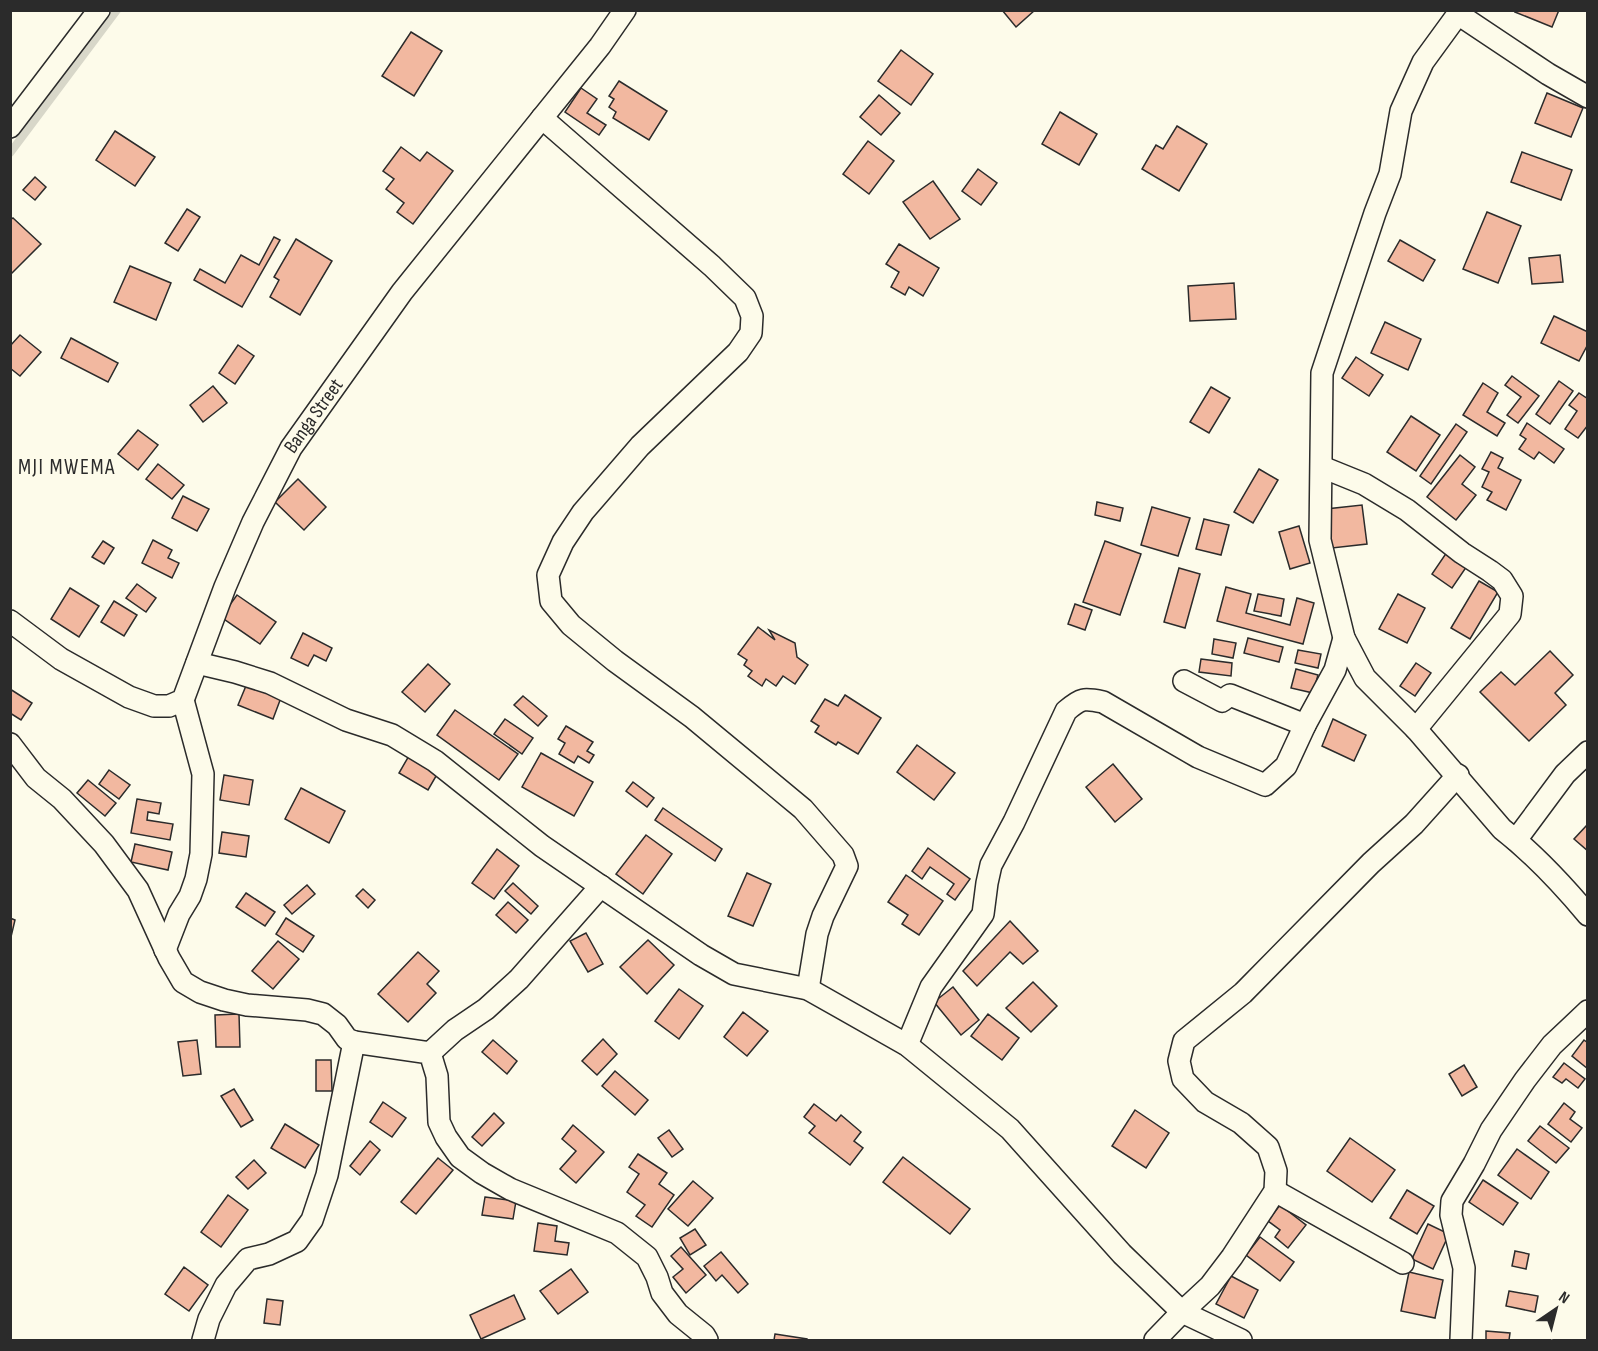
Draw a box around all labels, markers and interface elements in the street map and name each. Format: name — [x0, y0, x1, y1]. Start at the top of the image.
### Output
street label: Banga Street — [279, 374, 348, 458]
district label: MJI MWEMA — [18, 454, 116, 481]
north arrow — [1526, 1279, 1586, 1339]
text: N — [1555, 1288, 1573, 1308]

